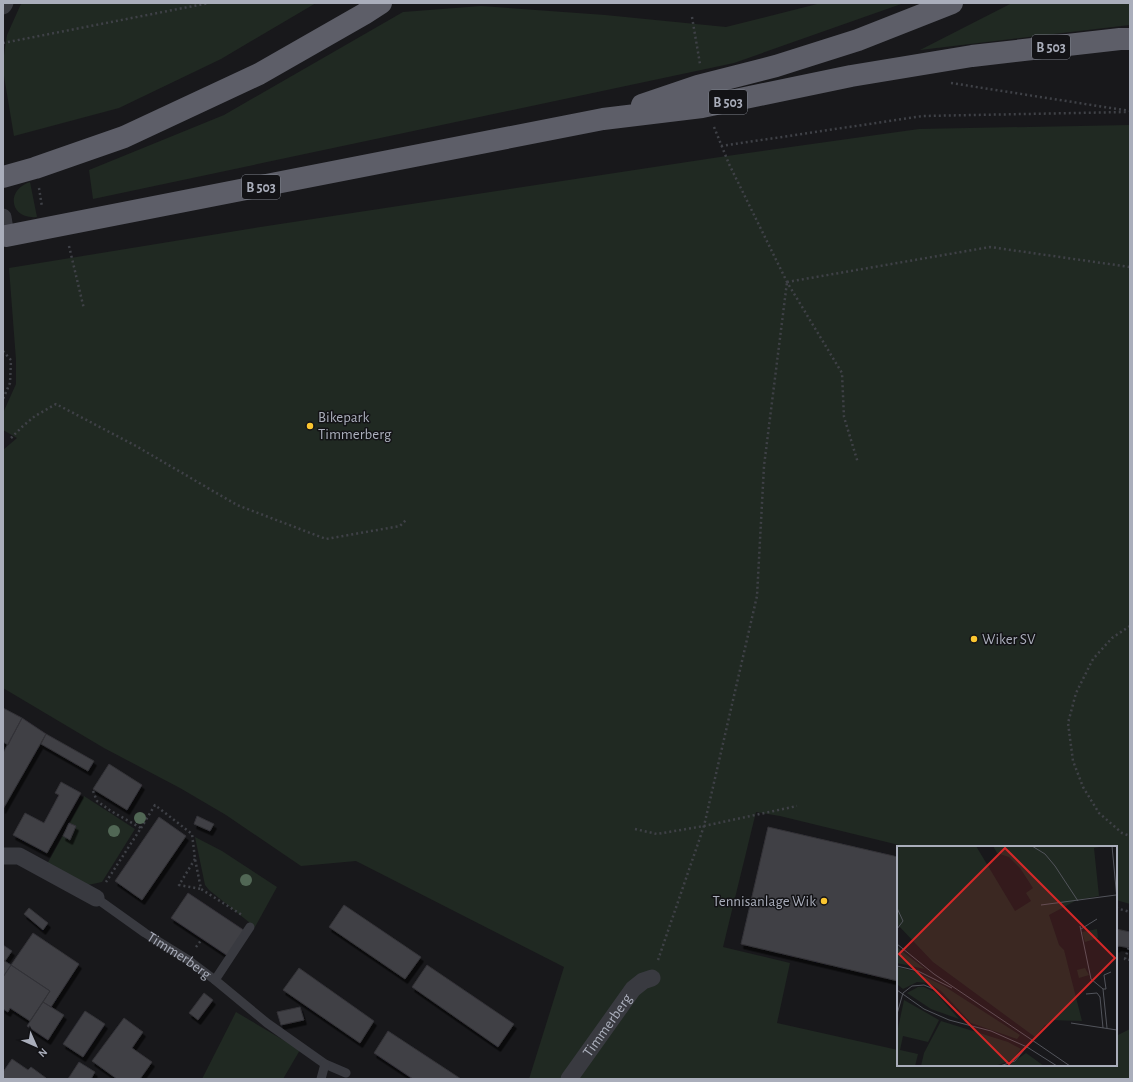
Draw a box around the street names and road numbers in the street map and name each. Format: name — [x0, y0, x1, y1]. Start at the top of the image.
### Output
road number: B 503 — [1032, 35, 1070, 59]
road number: B 503 — [709, 90, 747, 114]
road number: B 503 — [242, 175, 280, 199]
street label: Timmerberg — [144, 929, 214, 983]
street label: Timmerberg — [580, 991, 635, 1060]

